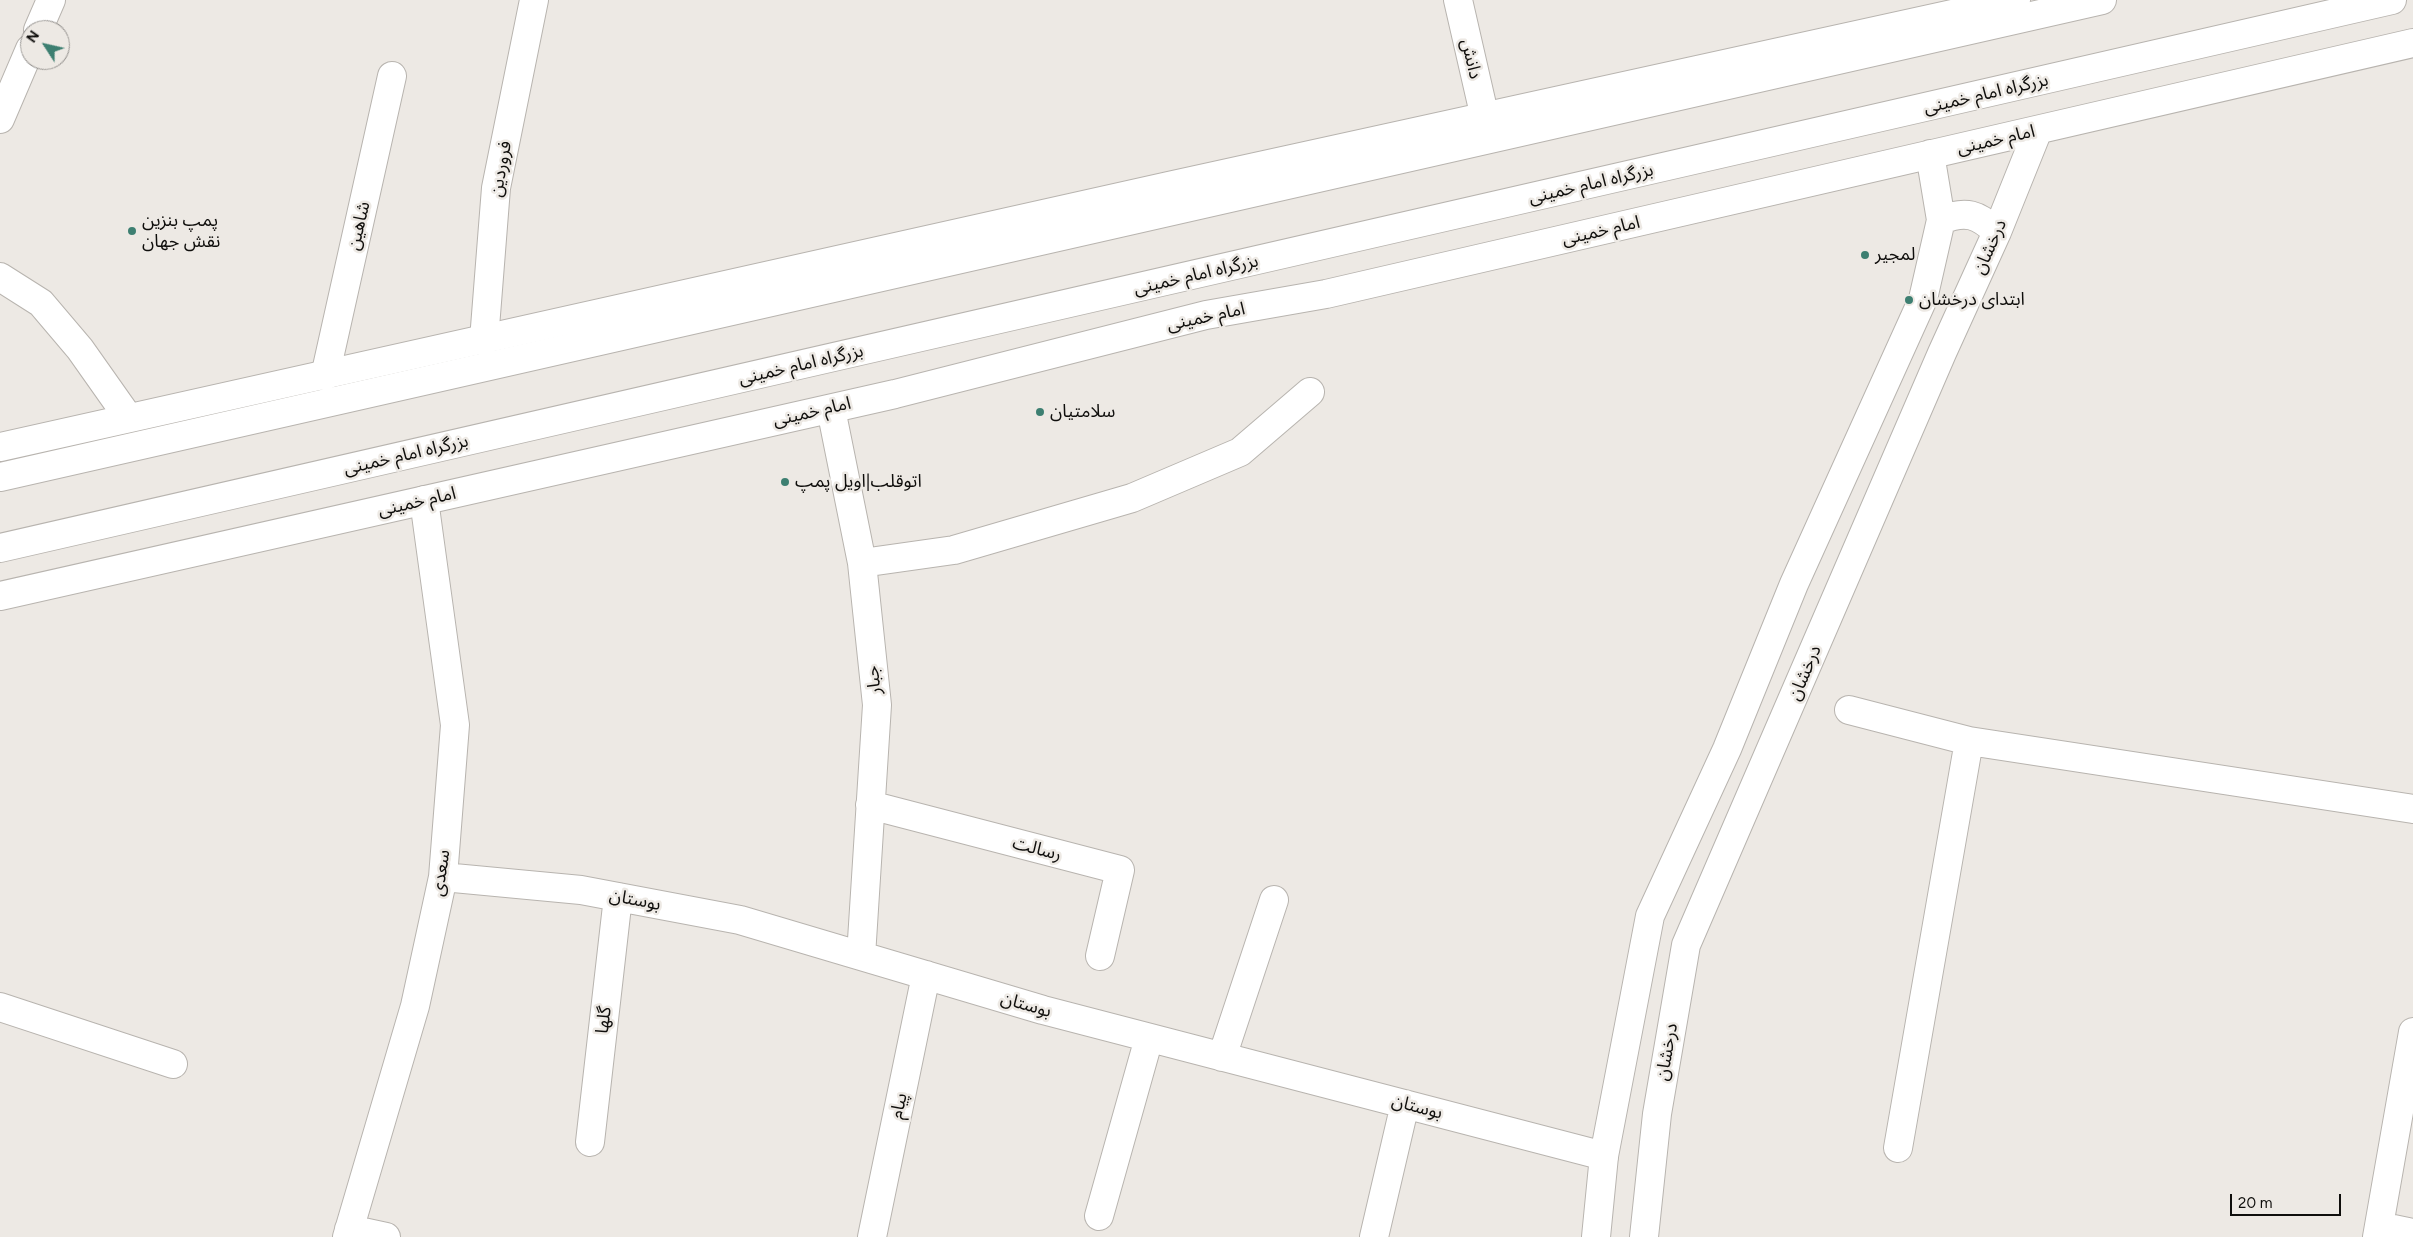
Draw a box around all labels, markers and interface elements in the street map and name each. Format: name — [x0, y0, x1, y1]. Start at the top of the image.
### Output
north arrow — [20, 20, 70, 70]
text: N — [23, 27, 43, 46]
street label: دانش — [1456, 37, 1486, 81]
street label: بزرگراه امام خمینی — [1922, 69, 2050, 119]
street label: امام خمینی — [1955, 121, 2037, 159]
street label: فروردین — [485, 139, 517, 199]
street label: بزرگراه امام خمینی — [1527, 159, 1655, 209]
street label: شاهین — [343, 199, 375, 253]
place label: پمپ بنزین نقش جهان — [142, 210, 220, 252]
street label: امام خمینی — [1560, 212, 1642, 250]
street label: درخشان — [1968, 216, 2012, 278]
marker: پمپ بنزین نقش جهان — [126, 225, 138, 237]
place label: لمجیر — [1875, 244, 1915, 266]
marker: لمجیر — [1859, 249, 1871, 261]
street label: بزرگراه امام خمینی — [1132, 250, 1260, 300]
place label: ابتدای درخشان — [1919, 289, 2025, 311]
marker: ابتدای درخشان — [1903, 294, 1915, 306]
street label: امام خمینی — [1165, 298, 1247, 336]
street label: بزرگراه امام خمینی — [737, 340, 865, 390]
street label: امام خمینی — [771, 393, 853, 431]
place label: سلامتیان — [1050, 401, 1115, 423]
marker: سلامتیان — [1034, 406, 1046, 418]
street label: بزرگراه امام خمینی — [342, 430, 470, 480]
place label: اتوقلب|اویل پمپ — [795, 471, 922, 493]
marker: اتوقلب|اویل پمپ — [779, 476, 791, 488]
street label: امام خمینی — [376, 483, 458, 521]
street label: درخشان — [1784, 642, 1826, 704]
street label: جبار — [862, 665, 886, 695]
street label: رسالت — [1010, 832, 1064, 866]
street label: سعدی — [427, 848, 455, 898]
street label: بوستان — [608, 884, 662, 916]
street label: بوستان — [998, 987, 1054, 1023]
street label: گلها — [592, 1005, 616, 1035]
street label: درخشان — [1651, 1022, 1683, 1082]
street label: بوستان — [1389, 1090, 1445, 1124]
street label: پیام — [886, 1091, 912, 1121]
scale bar — [2233, 1184, 2344, 1216]
text: 20 m — [2238, 1194, 2272, 1212]

